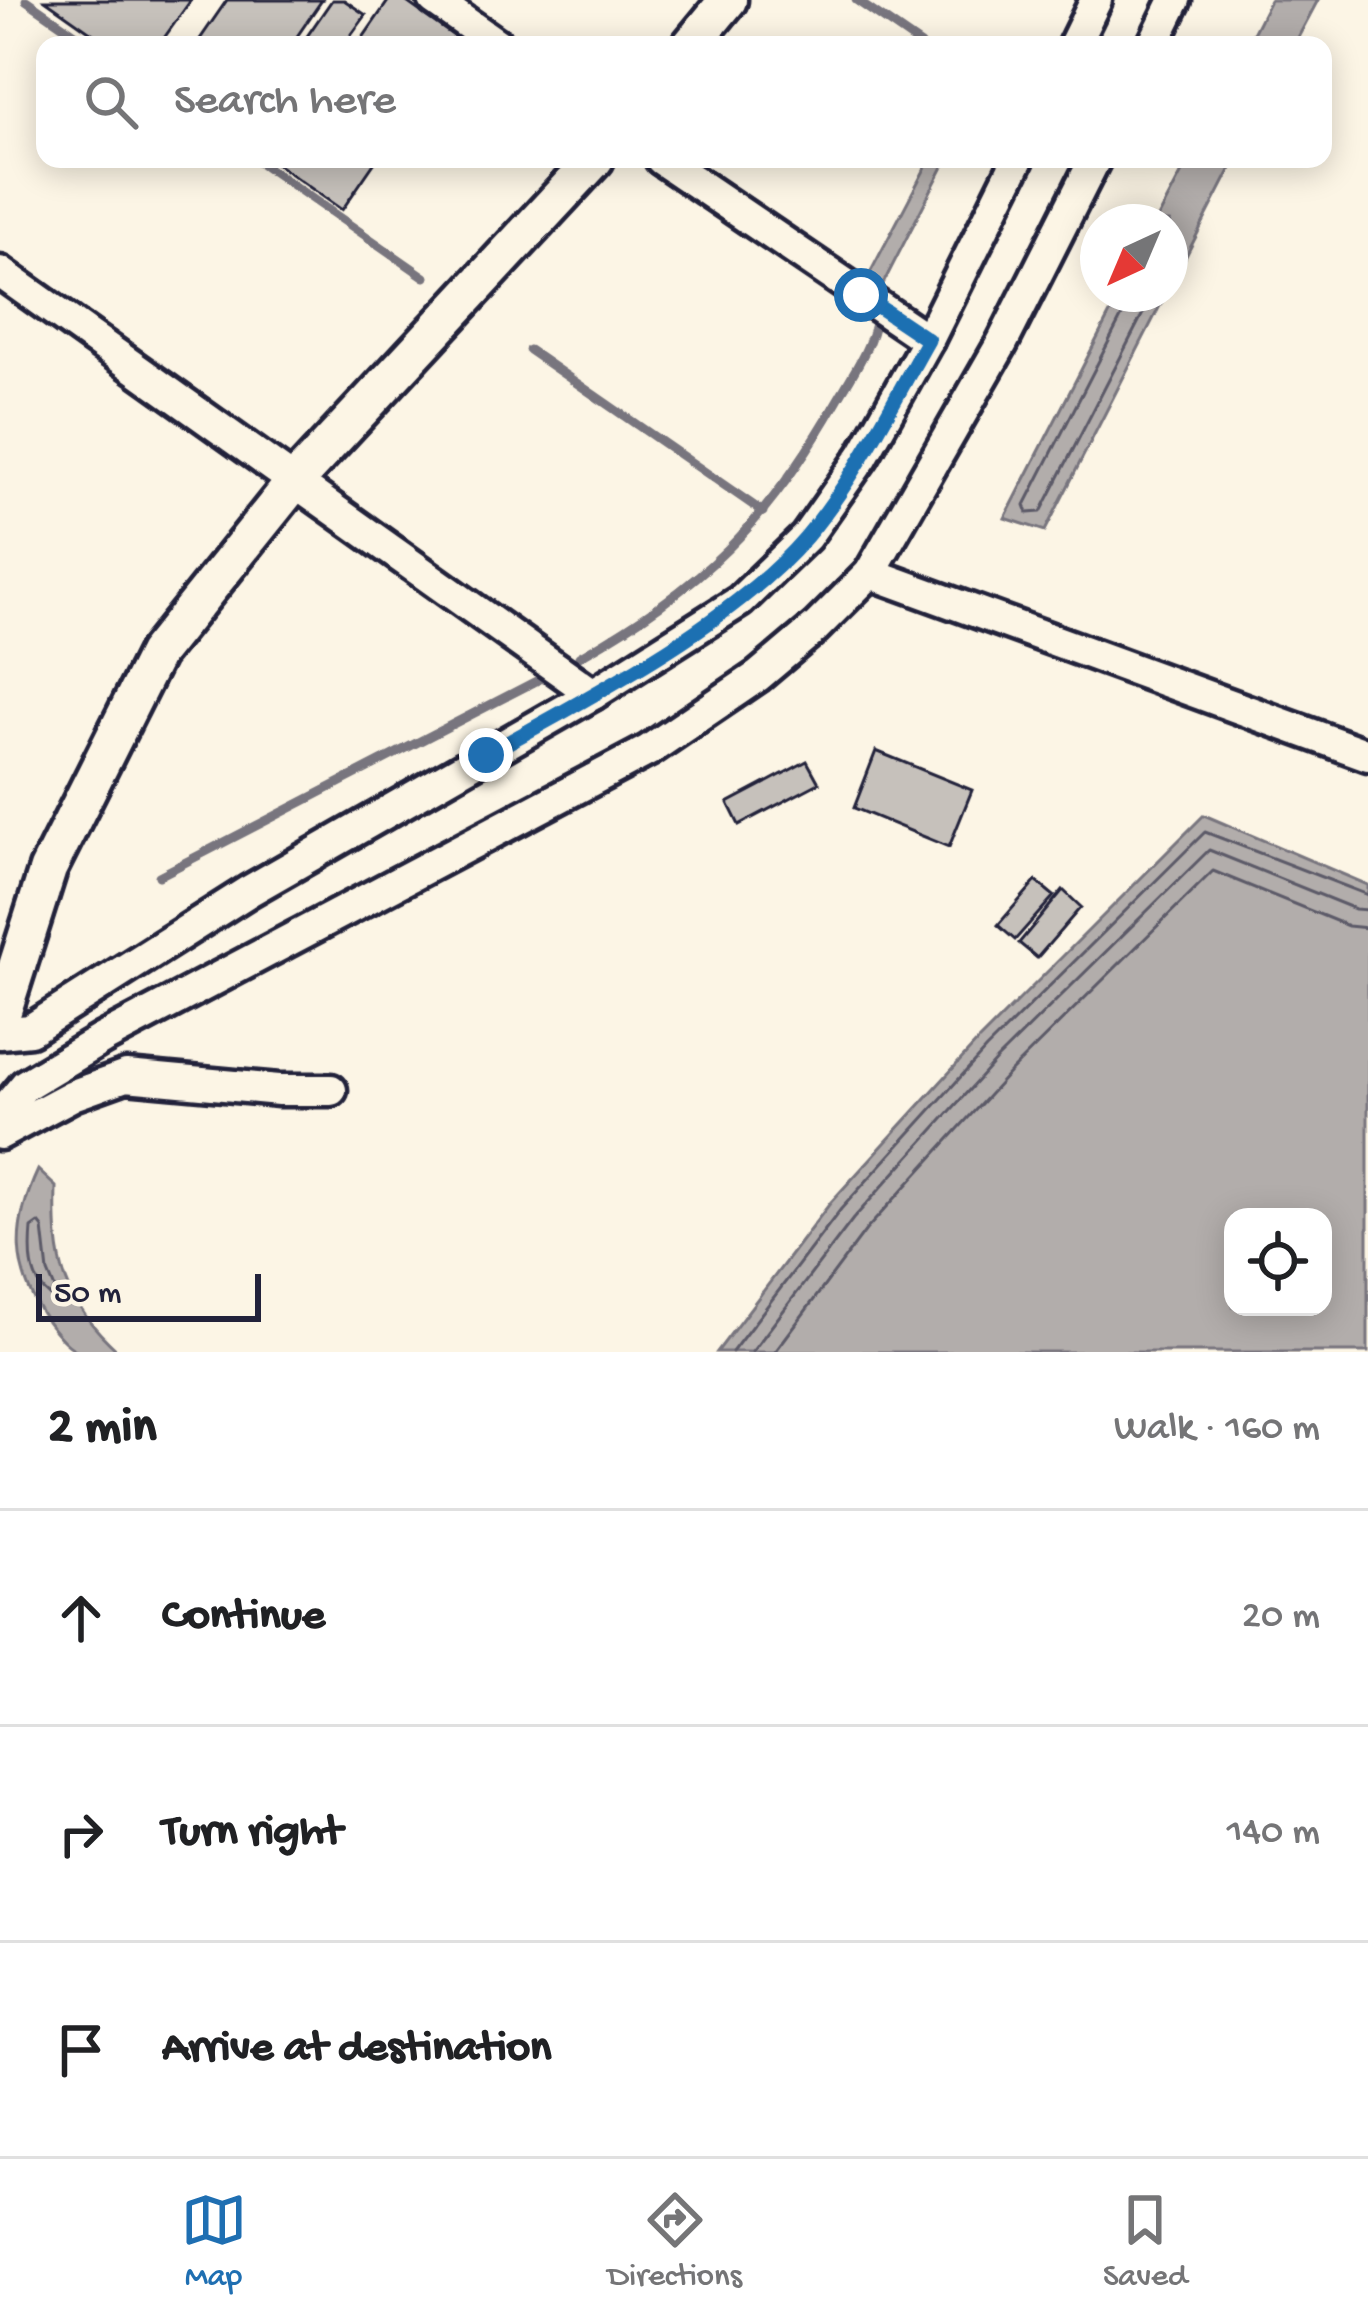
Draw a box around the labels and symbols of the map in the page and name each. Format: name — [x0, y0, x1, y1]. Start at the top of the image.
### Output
north arrow — [1080, 204, 1188, 312]
route start — [834, 268, 888, 322]
route end — [459, 728, 513, 782]
scale bar — [36, 1268, 261, 1321]

